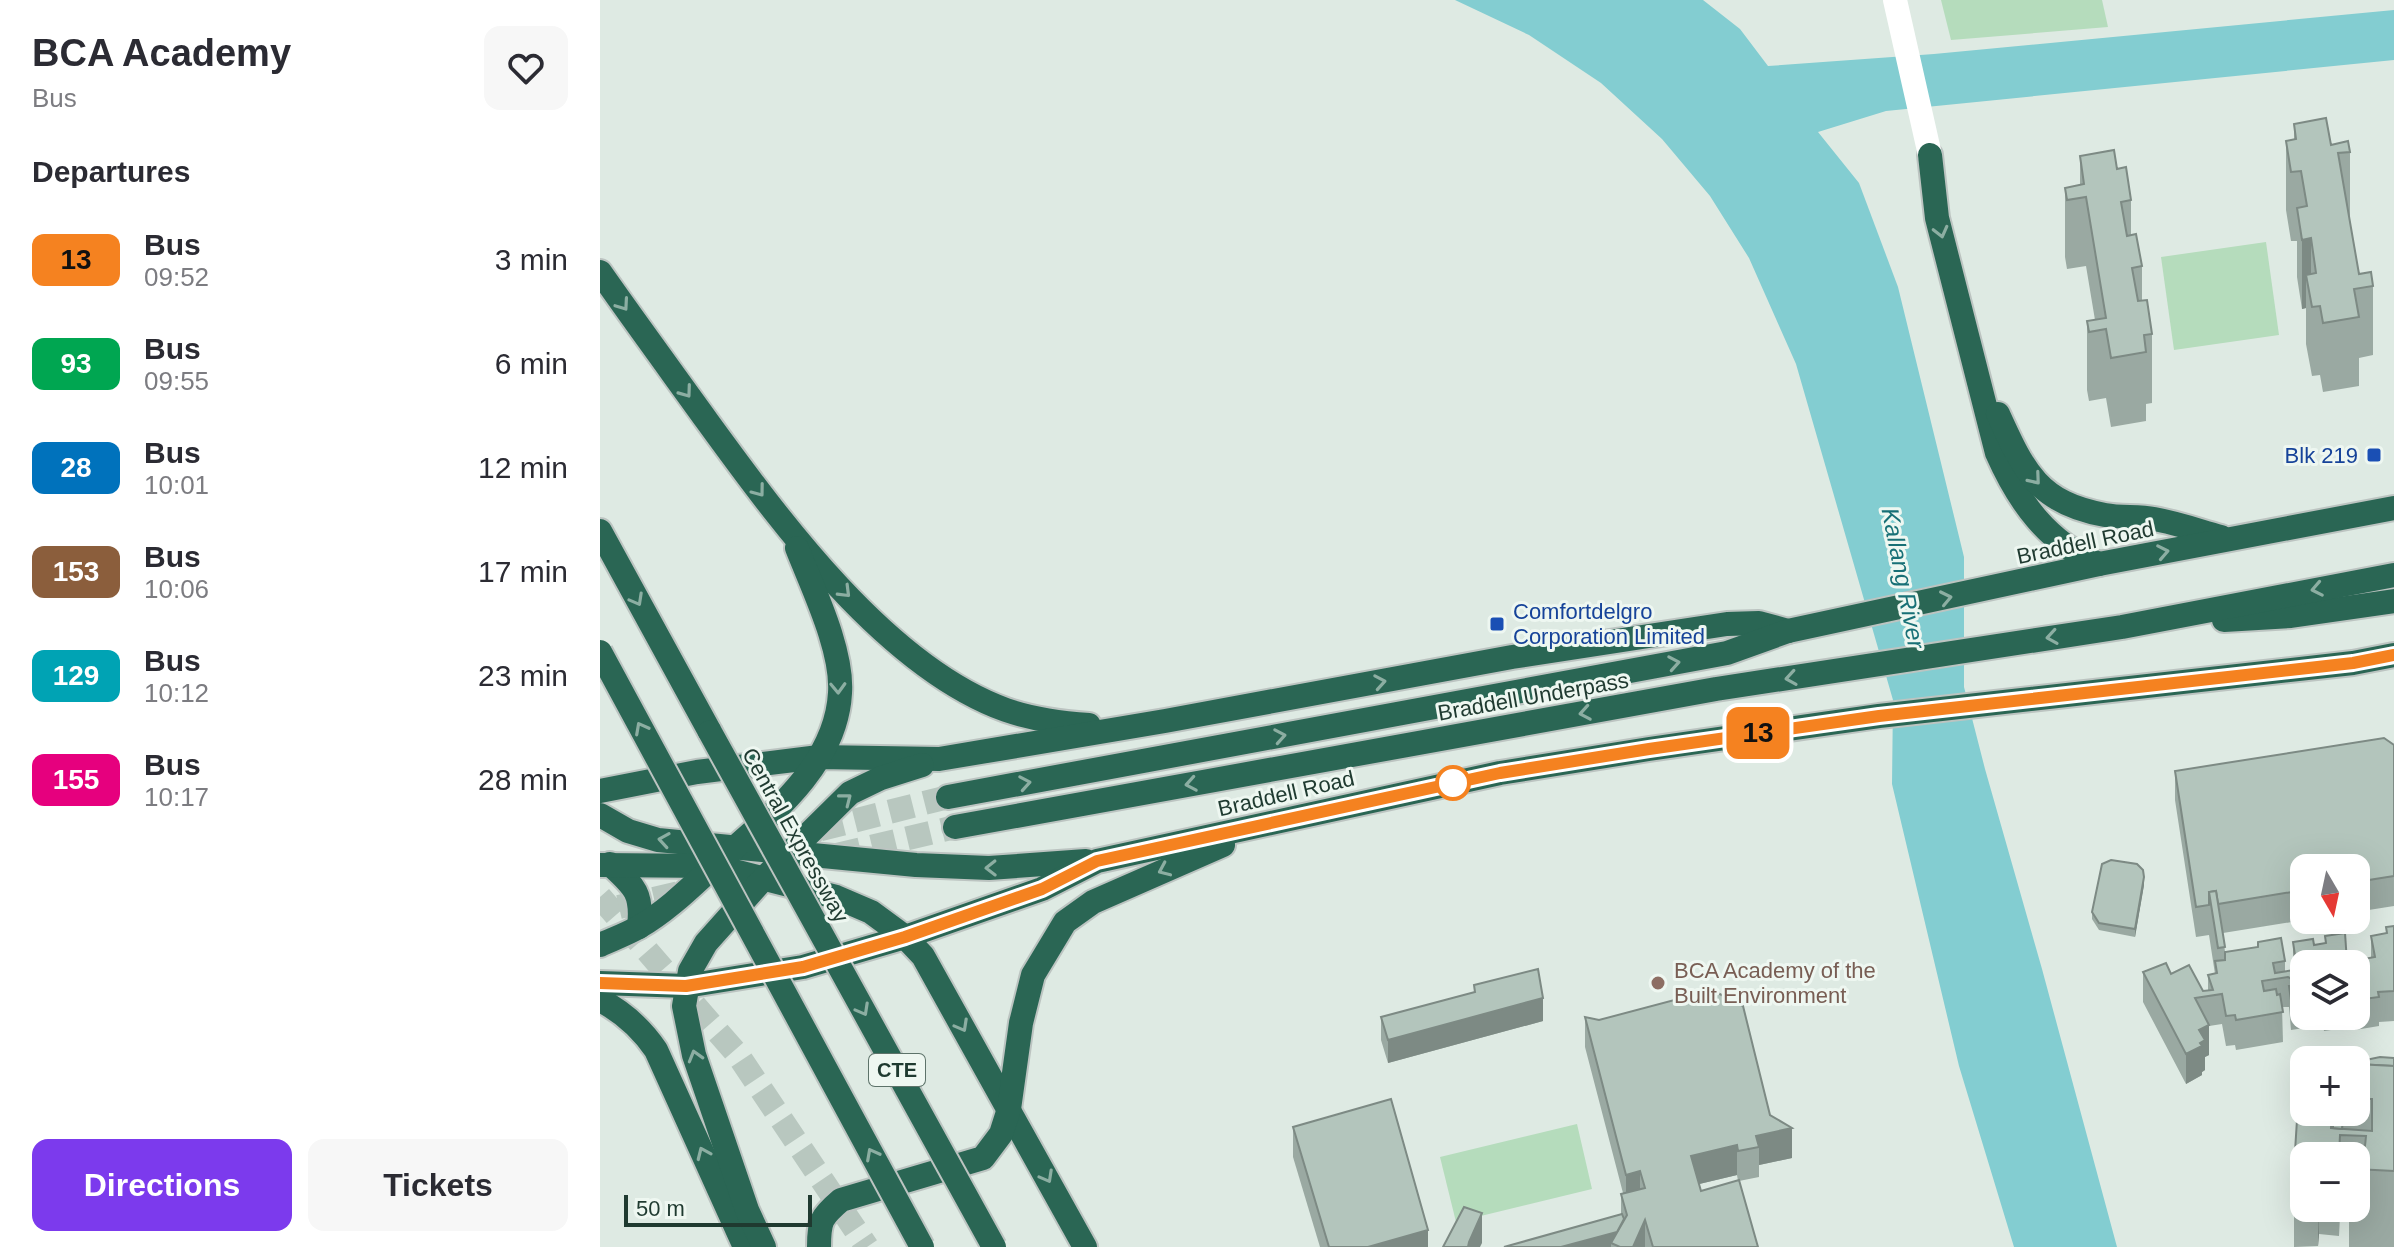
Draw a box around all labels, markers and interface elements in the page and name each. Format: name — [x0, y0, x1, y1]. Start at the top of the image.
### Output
button: heart — [484, 26, 568, 110]
text: BCA Academy — [32, 32, 291, 74]
text: Bus — [32, 83, 77, 113]
text: Departures — [32, 155, 190, 188]
one-way arrow — [1931, 225, 1948, 239]
text: Bus — [144, 228, 201, 261]
text: 3 min — [495, 243, 568, 276]
text: 13 — [60, 244, 92, 275]
text: 09:52 — [144, 262, 209, 292]
one-way arrow — [613, 296, 628, 310]
text: Bus — [144, 332, 201, 365]
text: 6 min — [495, 347, 568, 380]
text: 93 — [60, 348, 92, 379]
text: 09:55 — [144, 366, 209, 396]
one-way arrow — [676, 384, 691, 398]
text: Bus — [144, 436, 201, 469]
place label: Blk 219 — [2285, 443, 2358, 468]
marker: Blk 219 — [2365, 446, 2383, 464]
text: 12 min — [478, 451, 568, 484]
text: 28 — [60, 452, 92, 483]
text: 10:01 — [144, 470, 209, 500]
one-way arrow — [2025, 470, 2040, 485]
one-way arrow — [749, 482, 763, 497]
water label: Kallang River — [1877, 505, 1931, 652]
street label: Braddell Road — [2014, 516, 2156, 569]
text: Bus — [144, 540, 201, 573]
one-way arrow — [2156, 544, 2170, 561]
text: 17 min — [478, 555, 568, 588]
text: 153 — [53, 556, 99, 587]
text: 10:06 — [144, 574, 209, 604]
one-way arrow — [2311, 580, 2324, 597]
one-way arrow — [836, 583, 850, 597]
one-way arrow — [1939, 590, 1953, 607]
one-way arrow — [628, 592, 643, 606]
place label: Comfortdelgro Corporation Limited — [1513, 599, 1705, 649]
marker: Comfortdelgro Corporation Limited — [1488, 615, 1506, 633]
one-way arrow — [2046, 628, 2059, 645]
text: Bus — [144, 644, 201, 677]
one-way arrow — [1667, 656, 1680, 673]
text: 23 min — [478, 659, 568, 692]
text: 129 — [53, 660, 99, 691]
street label: Braddell Underpass — [1436, 667, 1630, 726]
one-way arrow — [1785, 668, 1798, 685]
one-way arrow — [1373, 674, 1386, 691]
text: 10:12 — [144, 678, 209, 708]
one-way arrow — [830, 683, 847, 695]
one-way arrow — [1578, 704, 1591, 721]
line badge: 13 — [1722, 707, 1794, 759]
text: 13 — [1742, 717, 1774, 748]
one-way arrow — [636, 722, 651, 736]
one-way arrow — [1274, 728, 1287, 745]
street label: Central Expressway — [737, 744, 854, 927]
text: Bus — [144, 748, 201, 781]
text: 28 min — [478, 763, 568, 796]
text: 155 — [53, 764, 99, 795]
street label: Braddell Road — [1215, 766, 1357, 821]
unlabelled marker — [1436, 766, 1470, 800]
one-way arrow — [1184, 775, 1198, 792]
one-way arrow — [1018, 776, 1032, 793]
text: 10:17 — [144, 782, 209, 812]
one-way arrow — [836, 794, 851, 808]
one-way arrow — [657, 833, 671, 850]
north arrow — [2290, 854, 2370, 934]
map controls — [2290, 854, 2370, 1222]
one-way arrow — [984, 859, 997, 876]
one-way arrow — [1158, 861, 1173, 877]
button: layers — [2290, 950, 2370, 1030]
place label: BCA Academy of the Built Environment — [1674, 958, 1876, 1008]
marker: BCA Academy of the Built Environment — [1649, 974, 1667, 992]
one-way arrow — [854, 1001, 869, 1016]
one-way arrow — [952, 1017, 968, 1032]
button: + — [2290, 1046, 2370, 1126]
one-way arrow — [688, 1050, 704, 1063]
road number: CTE — [869, 1054, 925, 1086]
button: Directions — [32, 1139, 292, 1231]
button: Tickets — [308, 1139, 568, 1231]
button: − — [2290, 1142, 2370, 1222]
one-way arrow — [697, 1147, 713, 1161]
one-way arrow — [866, 1148, 882, 1162]
one-way arrow — [1037, 1169, 1052, 1183]
scale bar — [624, 1191, 812, 1227]
text: 50 m — [636, 1196, 685, 1221]

